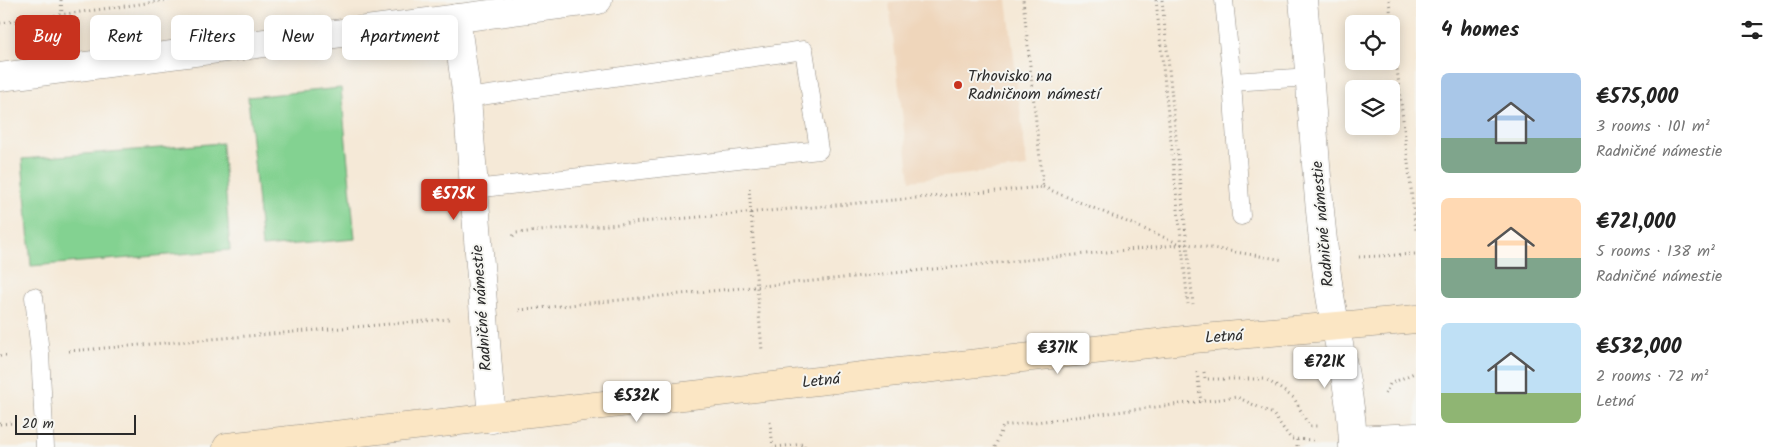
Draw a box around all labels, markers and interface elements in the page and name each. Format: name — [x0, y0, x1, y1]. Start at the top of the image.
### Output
text: 4 homes — [1441, 14, 1519, 47]
chip: Buy — [15, 15, 80, 60]
chip: Rent — [90, 15, 161, 60]
chip: Filters — [171, 15, 254, 60]
chip: New — [264, 15, 332, 60]
chip: Apartment — [342, 15, 458, 60]
map controls — [1345, 15, 1400, 135]
button: locate — [1345, 15, 1400, 70]
icon: filters — [1738, 16, 1766, 44]
place label: Trhovisko na Radničnom námestí — [968, 64, 1102, 107]
marker: Trhovisko na Radničnom námestí — [952, 79, 964, 91]
button: layers — [1345, 80, 1400, 135]
text: €575,000 — [1596, 81, 1678, 114]
icon: home — [1481, 93, 1541, 153]
text: 3 rooms · 101 m² — [1596, 114, 1710, 139]
text: Radničné námestie — [1596, 139, 1722, 164]
street label: Radničné námestie — [1305, 160, 1341, 288]
pin: €575K — [419, 178, 489, 221]
text: €575K — [432, 182, 476, 207]
text: €721,000 — [1596, 206, 1676, 239]
icon: home — [1481, 218, 1541, 278]
text: 5 rooms · 138 m² — [1596, 239, 1715, 264]
street label: Radničné námestie — [465, 244, 499, 372]
text: Radničné námestie — [1596, 264, 1722, 289]
street label: Letná — [1204, 323, 1245, 351]
text: €532,000 — [1596, 331, 1682, 364]
pin: €371K — [1023, 332, 1093, 375]
text: €371K — [1038, 336, 1078, 361]
icon: home — [1481, 343, 1541, 403]
pin: €721K — [1290, 346, 1360, 389]
text: €721K — [1304, 350, 1346, 375]
text: 2 rooms · 72 m² — [1596, 364, 1708, 389]
street label: Letná — [801, 366, 843, 395]
pin: €532K — [602, 380, 672, 423]
text: €532K — [614, 384, 660, 409]
text: Letná — [1596, 389, 1634, 414]
scale bar — [15, 412, 136, 435]
text: 20 m — [22, 413, 54, 435]

